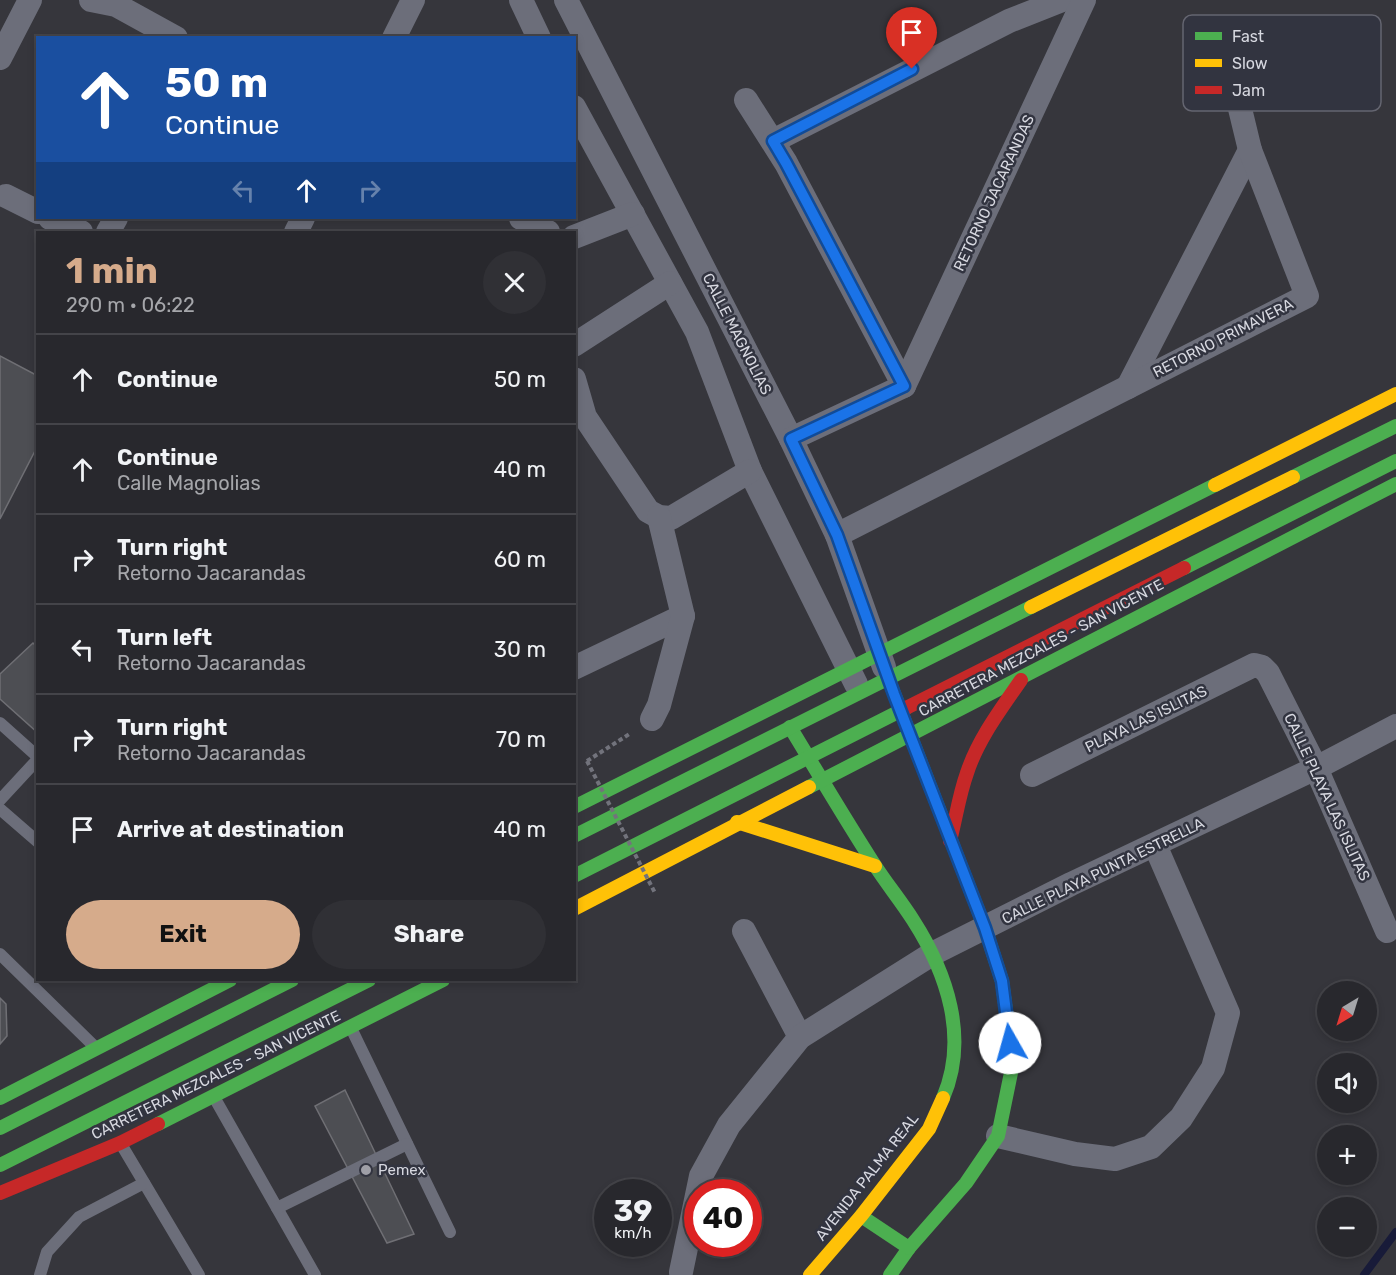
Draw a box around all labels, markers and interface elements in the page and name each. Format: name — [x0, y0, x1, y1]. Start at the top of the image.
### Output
pin — [886, 7, 937, 69]
legend — [1183, 15, 1381, 111]
icon: arrive — [895, 16, 928, 49]
text: Fast — [1232, 27, 1264, 46]
text: Slow — [1232, 54, 1268, 73]
text: 50 m — [165, 58, 268, 108]
icon: ahead — [66, 60, 144, 138]
text: Jam — [1232, 81, 1265, 100]
text: Continue — [165, 109, 279, 141]
street label: RETORNO JACARANDAS — [950, 112, 1038, 274]
icon: left — [227, 174, 260, 207]
icon: ahead — [290, 174, 323, 207]
icon: right — [353, 174, 386, 207]
text: 1 min — [66, 249, 158, 292]
button: close — [483, 251, 546, 314]
street label: CALLE MAGNOLIAS — [699, 270, 775, 398]
text: 290 m · 06:22 — [66, 293, 195, 317]
street label: RETORNO PRIMAVERA — [1150, 295, 1296, 381]
icon: ahead — [66, 363, 99, 396]
text: Continue — [117, 366, 218, 393]
text: 50 m — [494, 366, 546, 393]
text: Continue — [117, 444, 218, 471]
icon: ahead — [66, 453, 99, 486]
text: 40 m — [493, 456, 546, 483]
text: Calle Magnolias — [117, 471, 261, 495]
text: Turn right — [117, 534, 227, 561]
icon: right — [66, 543, 99, 576]
text: 60 m — [494, 546, 546, 573]
text: Retorno Jacarandas — [117, 561, 306, 585]
street label: CARRETERA MEZCALES - SAN VICENTE — [915, 575, 1167, 721]
text: Turn left — [117, 624, 212, 651]
icon: left — [66, 633, 99, 666]
text: 30 m — [494, 636, 546, 663]
text: Retorno Jacarandas — [117, 651, 306, 675]
street label: PLAYA LAS ISLITAS — [1082, 682, 1210, 756]
street label: CALLE PLAYA LAS ISLITAS — [1280, 710, 1374, 884]
text: Turn right — [117, 714, 227, 741]
icon: right — [66, 723, 99, 756]
text: 70 m — [496, 726, 546, 753]
text: Retorno Jacarandas — [117, 741, 306, 765]
icon: arrive — [66, 813, 99, 846]
street label: CALLE PLAYA PUNTA ESTRELLA — [999, 814, 1207, 928]
text: Arrive at destination — [117, 816, 344, 843]
text: 40 m — [493, 816, 546, 843]
button: Exit — [66, 900, 300, 969]
button: Share — [312, 900, 546, 969]
north arrow — [1317, 981, 1377, 1041]
map controls — [1317, 981, 1377, 1257]
street label: CARRETERA MEZCALES - SAN VICENTE — [88, 1007, 344, 1143]
position arrow — [978, 1011, 1042, 1075]
button: sound — [1317, 1053, 1377, 1113]
street label: AVENIDA PALMA REAL — [812, 1109, 923, 1244]
button: + — [1317, 1125, 1377, 1185]
place label: Pemex — [378, 1161, 426, 1179]
marker: Pemex — [359, 1163, 373, 1177]
speed limit sign: 40 — [684, 1179, 762, 1257]
text: 39 — [614, 1193, 653, 1229]
button: − — [1317, 1197, 1377, 1257]
text: km/h — [614, 1224, 652, 1242]

